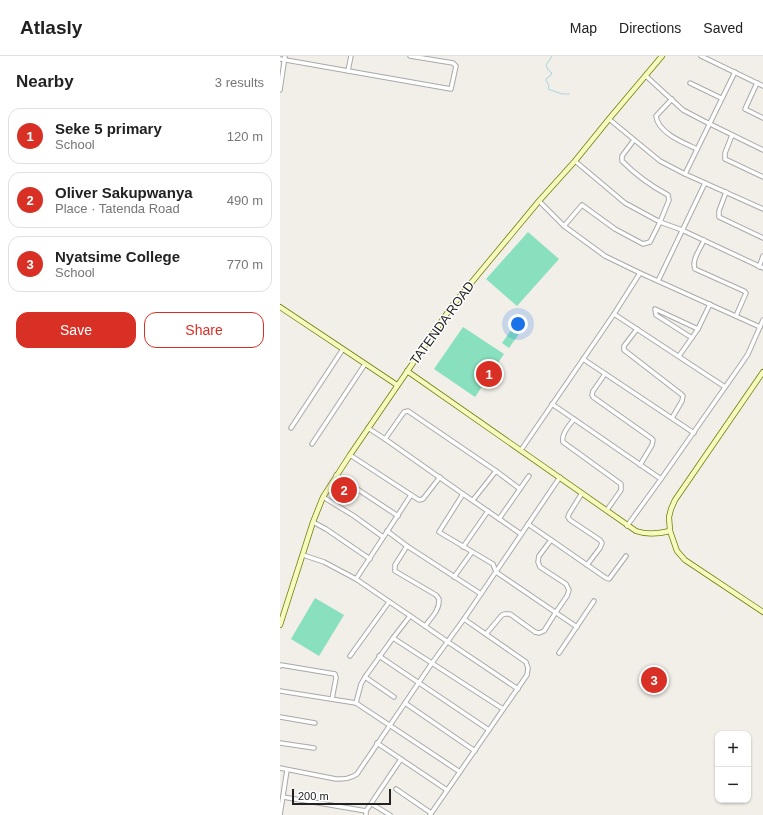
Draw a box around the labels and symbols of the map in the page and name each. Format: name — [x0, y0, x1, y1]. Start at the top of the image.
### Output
street label: TATENDA ROAD — [407, 278, 477, 368]
your location — [508, 314, 528, 334]
pin: 1 — [476, 359, 502, 389]
pin: 2 — [331, 475, 357, 505]
pin: 3 — [641, 665, 667, 695]
scale bar — [292, 787, 391, 806]

